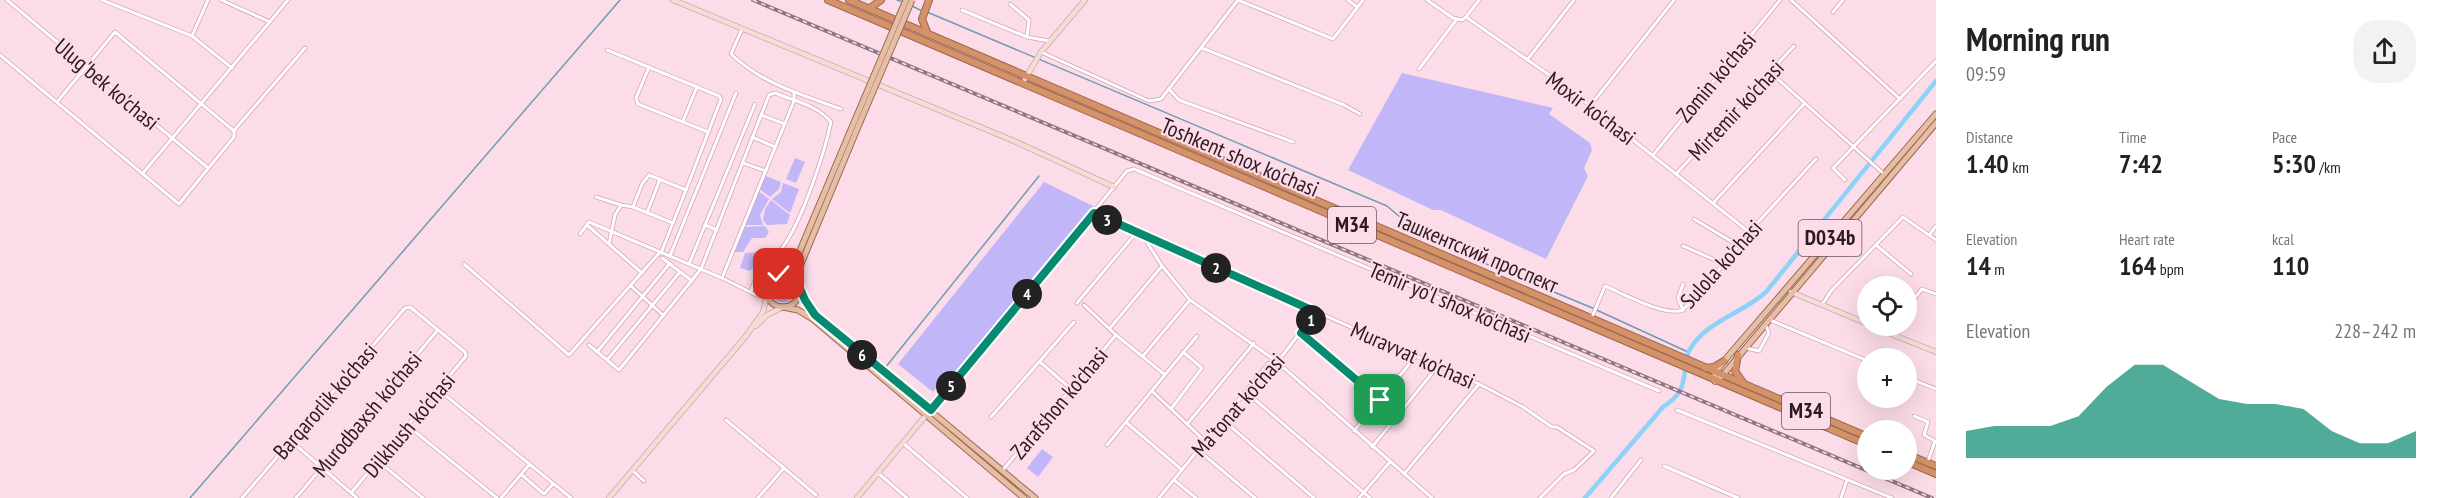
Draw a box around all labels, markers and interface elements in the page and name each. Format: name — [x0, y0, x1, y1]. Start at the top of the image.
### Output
text: Morning run — [1966, 17, 2110, 60]
button: share — [2353, 20, 2416, 83]
street label: Zomin ko'chasi — [1670, 26, 1762, 128]
street label: Ulug'bek ko'chasi — [49, 32, 165, 136]
street label: Mirtemir ko'chasi — [1682, 54, 1790, 166]
text: 09:59 — [1966, 61, 2006, 87]
street label: Moxir ko'chasi — [1541, 65, 1641, 151]
street label: Toshkent shox ko'chasi — [1157, 111, 1323, 203]
text: Distance — [1966, 127, 2013, 147]
text: Time — [2119, 127, 2147, 147]
text: Pace — [2272, 127, 2297, 147]
text: 1.40 — [1966, 147, 2009, 180]
text: 7:42 — [2119, 147, 2163, 180]
text: 5:30 — [2272, 147, 2316, 180]
text: km — [2009, 157, 2029, 177]
text: /km — [2316, 157, 2341, 177]
pin: 3 — [1092, 205, 1122, 235]
street label: Ташкентский проспект — [1391, 205, 1564, 299]
road number: M34 — [1328, 207, 1376, 243]
text: 3 — [1103, 210, 1111, 230]
street label: Sulola ko'chasi — [1674, 214, 1768, 314]
road number: D034b — [1798, 220, 1862, 256]
text: Elevation — [1966, 229, 2017, 249]
text: Heart rate — [2119, 229, 2175, 249]
text: kcal — [2272, 229, 2294, 249]
pin — [753, 248, 804, 299]
text: 14 — [1966, 249, 1991, 282]
text: 164 — [2119, 249, 2156, 282]
text: 110 — [2272, 249, 2309, 282]
pin: 2 — [1201, 253, 1231, 283]
street label: Temir yo'l shox ko'chasi — [1365, 255, 1535, 349]
icon: check — [762, 257, 795, 290]
text: 2 — [1212, 258, 1220, 278]
text: m — [1991, 259, 2005, 279]
text: bpm — [2156, 259, 2184, 279]
map controls — [1857, 276, 1917, 480]
button: locate — [1857, 276, 1917, 336]
pin: 4 — [1012, 279, 1042, 309]
text: 4 — [1023, 284, 1031, 304]
pin: 1 — [1296, 305, 1326, 335]
text: 1 — [1307, 310, 1315, 330]
street label: Muravvat ko'chasi — [1347, 315, 1479, 395]
text: Elevation — [1966, 318, 2030, 344]
text: 228–242 m — [2334, 318, 2416, 344]
street label: Barqarorlik ko'chasi — [267, 337, 383, 465]
pin: 6 — [847, 340, 877, 370]
street label: Zarafshon ko'chasi — [1004, 342, 1114, 464]
text: 6 — [858, 345, 866, 365]
street label: Murodbaxsh ko'chasi — [306, 346, 428, 482]
street label: Ma'tonat ko'chasi — [1185, 347, 1291, 463]
button: + — [1857, 348, 1917, 408]
street label: Dilkhush ko'chasi — [357, 367, 461, 483]
pin: 5 — [936, 371, 966, 401]
pin — [1354, 374, 1405, 425]
text: 5 — [947, 376, 955, 396]
icon: arrive — [1363, 383, 1396, 416]
road number: M34 — [1782, 393, 1830, 429]
button: − — [1857, 420, 1917, 480]

